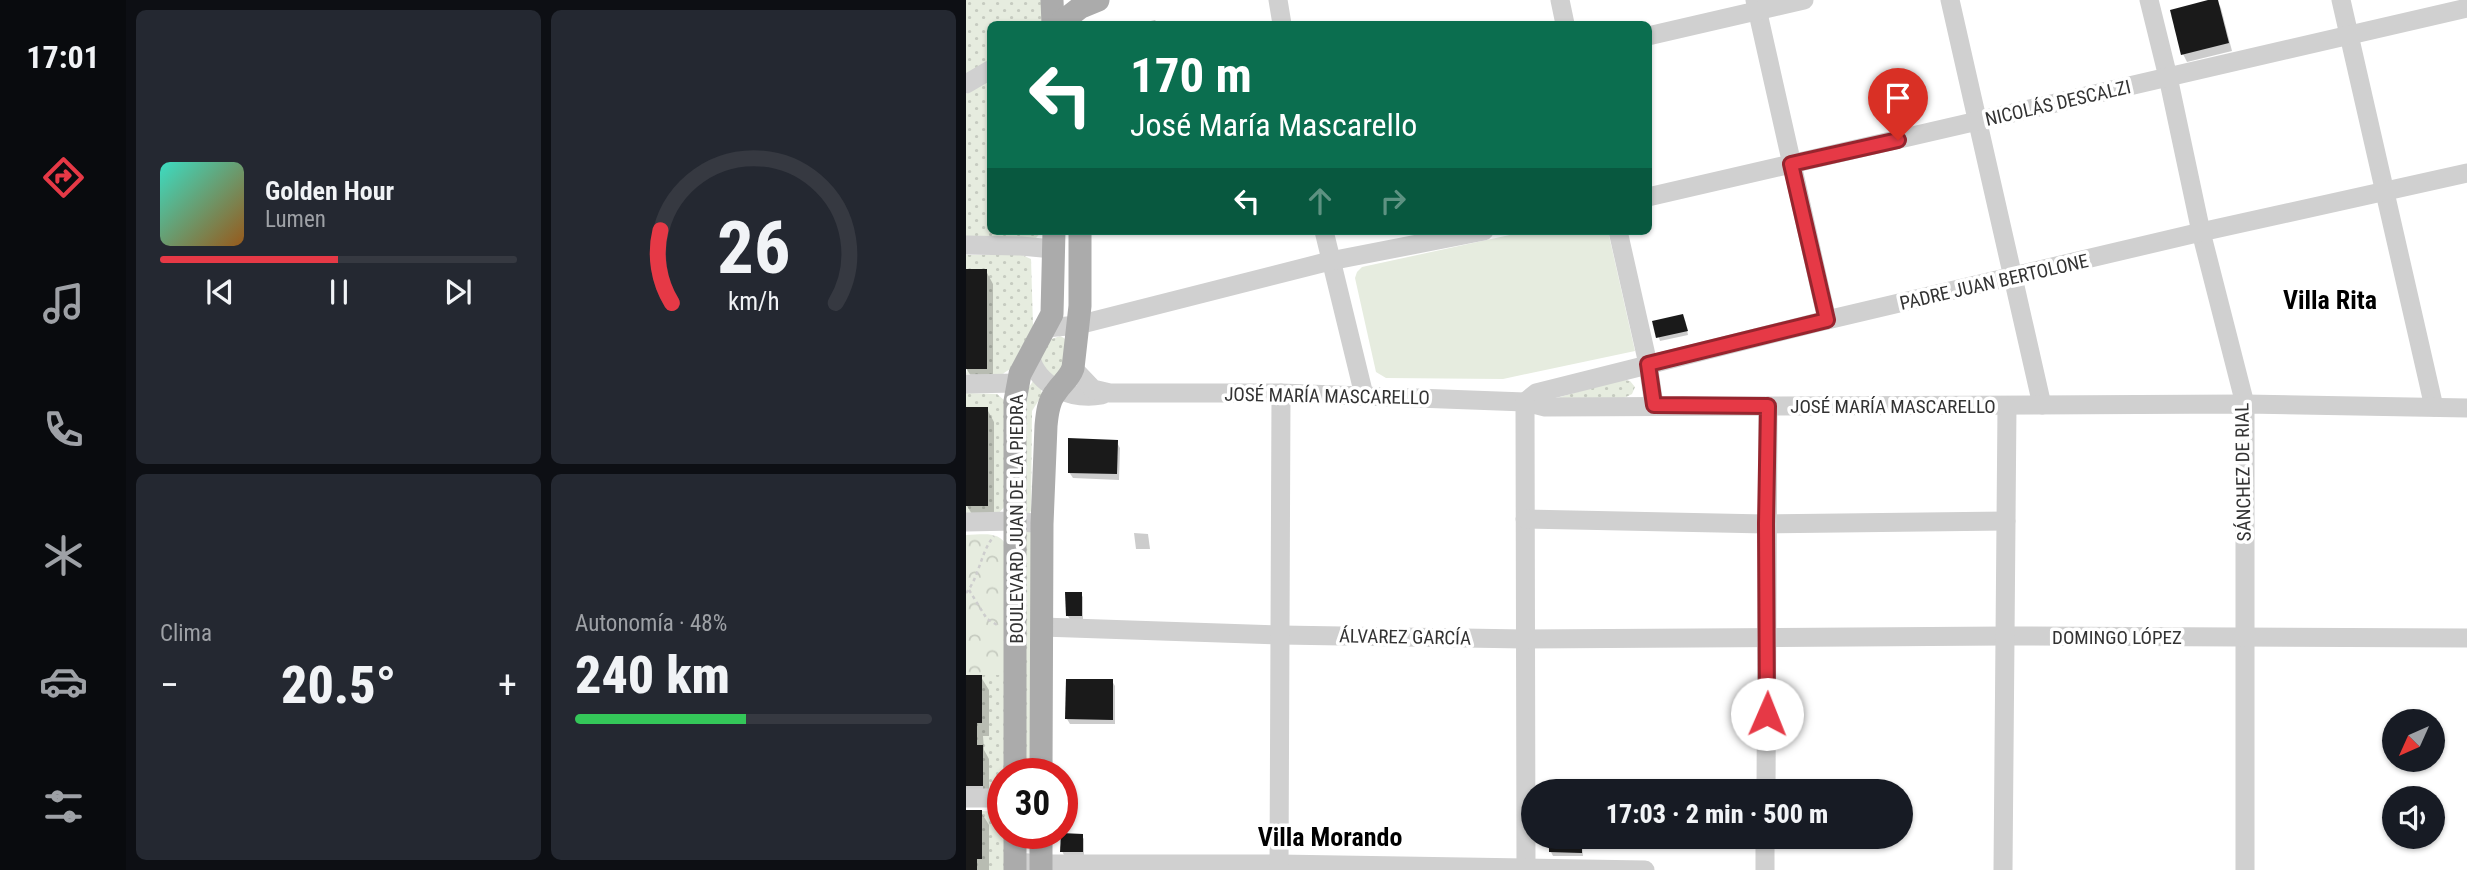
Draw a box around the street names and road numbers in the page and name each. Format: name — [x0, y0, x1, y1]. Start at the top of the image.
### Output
street label: NICOLÁS DESCALZI — [1983, 75, 2133, 131]
street label: PADRE JUAN BERTOLONE — [1897, 249, 2091, 315]
street label: JOSÉ MARÍA MASCARELLO — [1224, 383, 1430, 409]
street label: BOULEVARD JUAN DE LA PIEDRA — [1005, 394, 1028, 644]
street label: JOSÉ MARÍA MASCARELLO — [1790, 395, 1996, 418]
street label: SÁNCHEZ DE RIAL — [2230, 403, 2256, 541]
street label: ÁLVAREZ GARCÍA — [1339, 624, 1471, 650]
street label: DOMINGO LÓPEZ — [2052, 626, 2182, 649]

